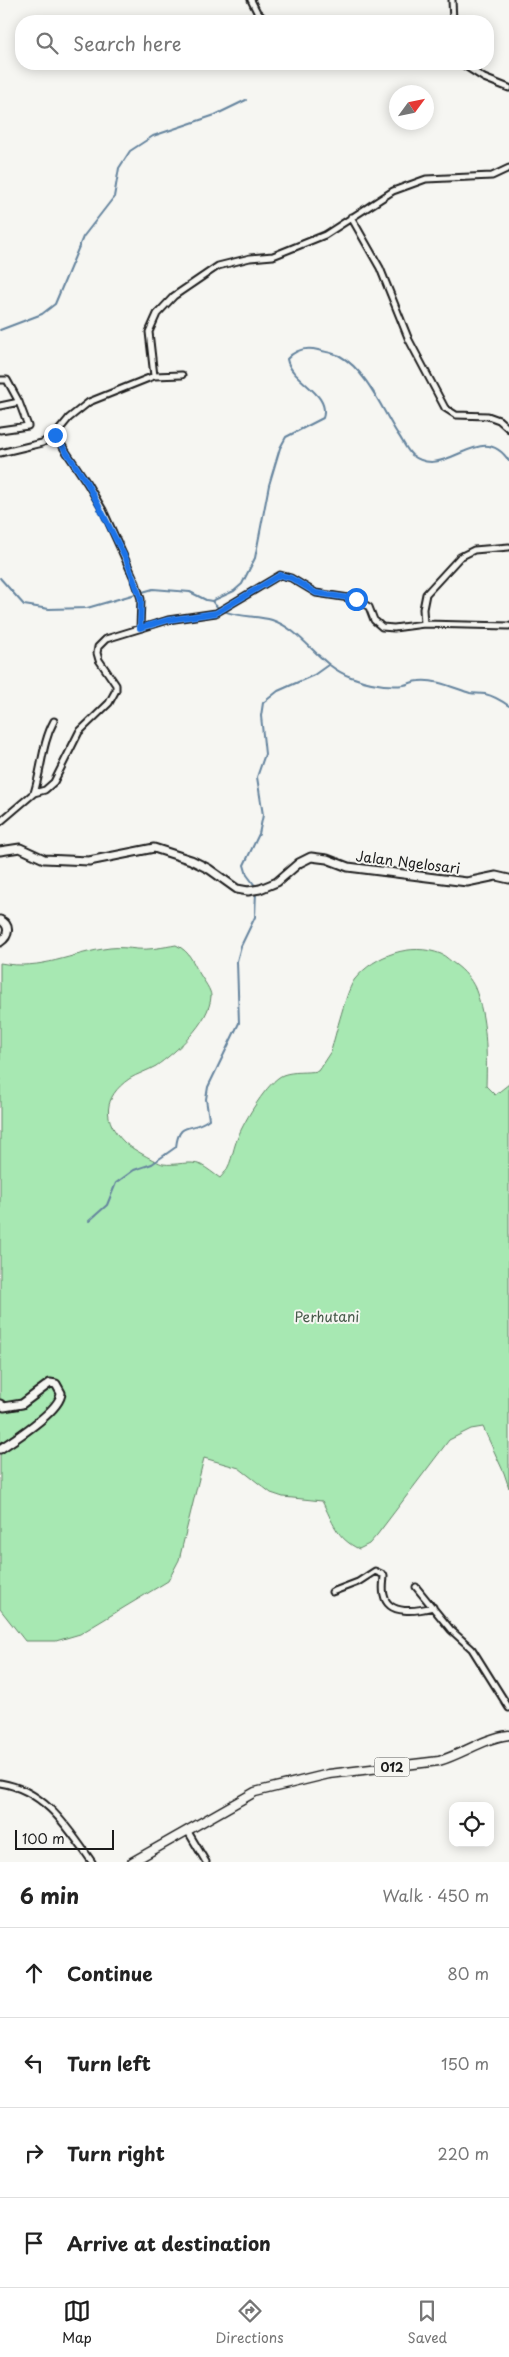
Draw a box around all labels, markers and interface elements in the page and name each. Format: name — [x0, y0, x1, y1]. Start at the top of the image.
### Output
search box — [15, 15, 494, 70]
icon: search — [33, 29, 61, 57]
text: Search here — [73, 29, 182, 57]
north arrow — [389, 85, 434, 130]
route end — [44, 424, 67, 447]
route start — [345, 588, 368, 611]
street label: Jalan Ngelosari — [355, 845, 461, 879]
park label: Perhutani — [295, 1306, 359, 1327]
road number: 012 — [374, 1758, 410, 1776]
map controls — [449, 1802, 494, 1847]
button: locate — [449, 1802, 494, 1847]
scale bar — [15, 1827, 114, 1850]
text: 100 m — [22, 1828, 65, 1849]
text: 6 min — [20, 1879, 79, 1911]
text: Walk · 450 m — [383, 1883, 489, 1907]
icon: ahead — [20, 1959, 48, 1987]
text: Continue — [67, 1959, 153, 1987]
text: 80 m — [447, 1961, 489, 1985]
icon: left — [20, 2049, 48, 2077]
text: Turn left — [67, 2049, 151, 2077]
text: 150 m — [441, 2051, 489, 2075]
icon: right — [20, 2139, 48, 2167]
text: Turn right — [67, 2139, 165, 2167]
text: 220 m — [438, 2141, 489, 2165]
icon: arrive — [20, 2229, 48, 2257]
text: Arrive at destination — [67, 2229, 271, 2257]
tab: Map — [62, 2297, 92, 2348]
tab: Directions — [216, 2297, 284, 2348]
tab: Saved — [407, 2297, 447, 2348]

